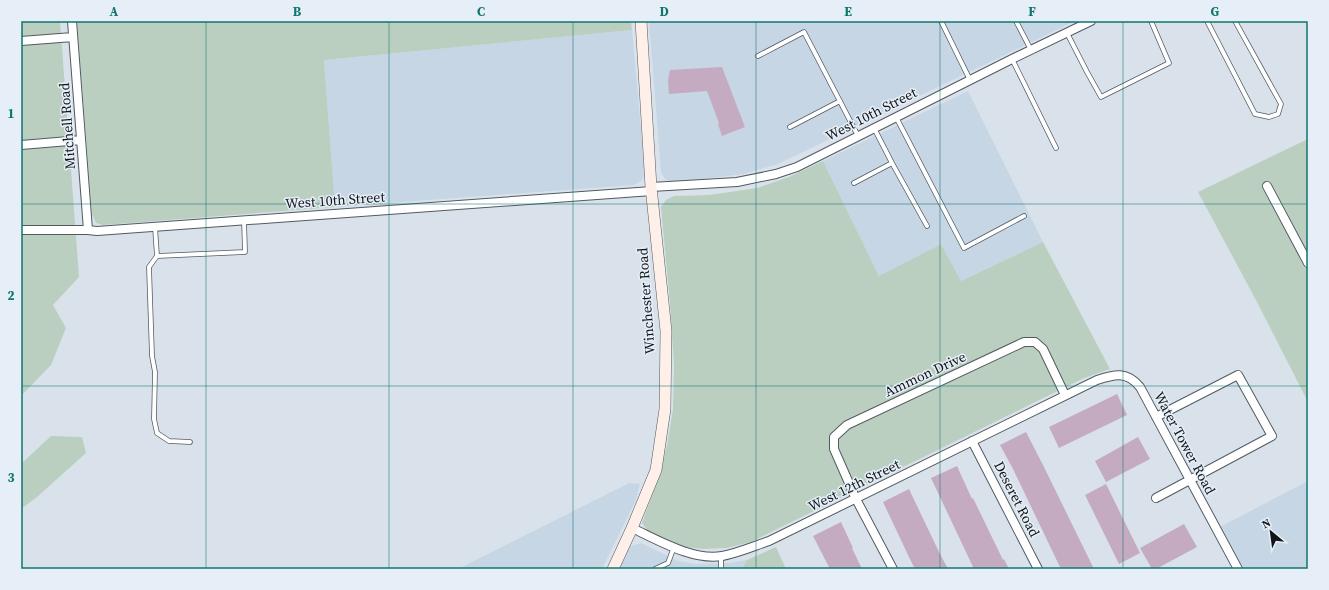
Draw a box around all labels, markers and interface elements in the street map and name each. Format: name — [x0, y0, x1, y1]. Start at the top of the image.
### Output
text: A — [110, 3, 119, 20]
text: B — [293, 3, 302, 20]
text: C — [477, 3, 485, 20]
text: D — [659, 3, 669, 20]
text: E — [844, 3, 852, 20]
text: F — [1028, 3, 1036, 20]
text: G — [1211, 3, 1220, 20]
street label: Mitchell Road — [54, 82, 80, 170]
street label: West 10th Street — [822, 82, 920, 146]
text: 1 — [7, 105, 15, 122]
street label: West 10th Street — [284, 187, 386, 213]
street label: Winchester Road — [632, 247, 660, 355]
text: 2 — [7, 287, 15, 304]
street label: Ammon Drive — [881, 346, 969, 402]
street label: Water Tower Road — [1149, 388, 1221, 498]
street label: West 12th Street — [805, 454, 904, 516]
street label: Deseret Road — [989, 458, 1045, 540]
text: 3 — [7, 469, 15, 486]
north arrow — [1251, 512, 1291, 552]
text: N — [1259, 515, 1274, 532]

